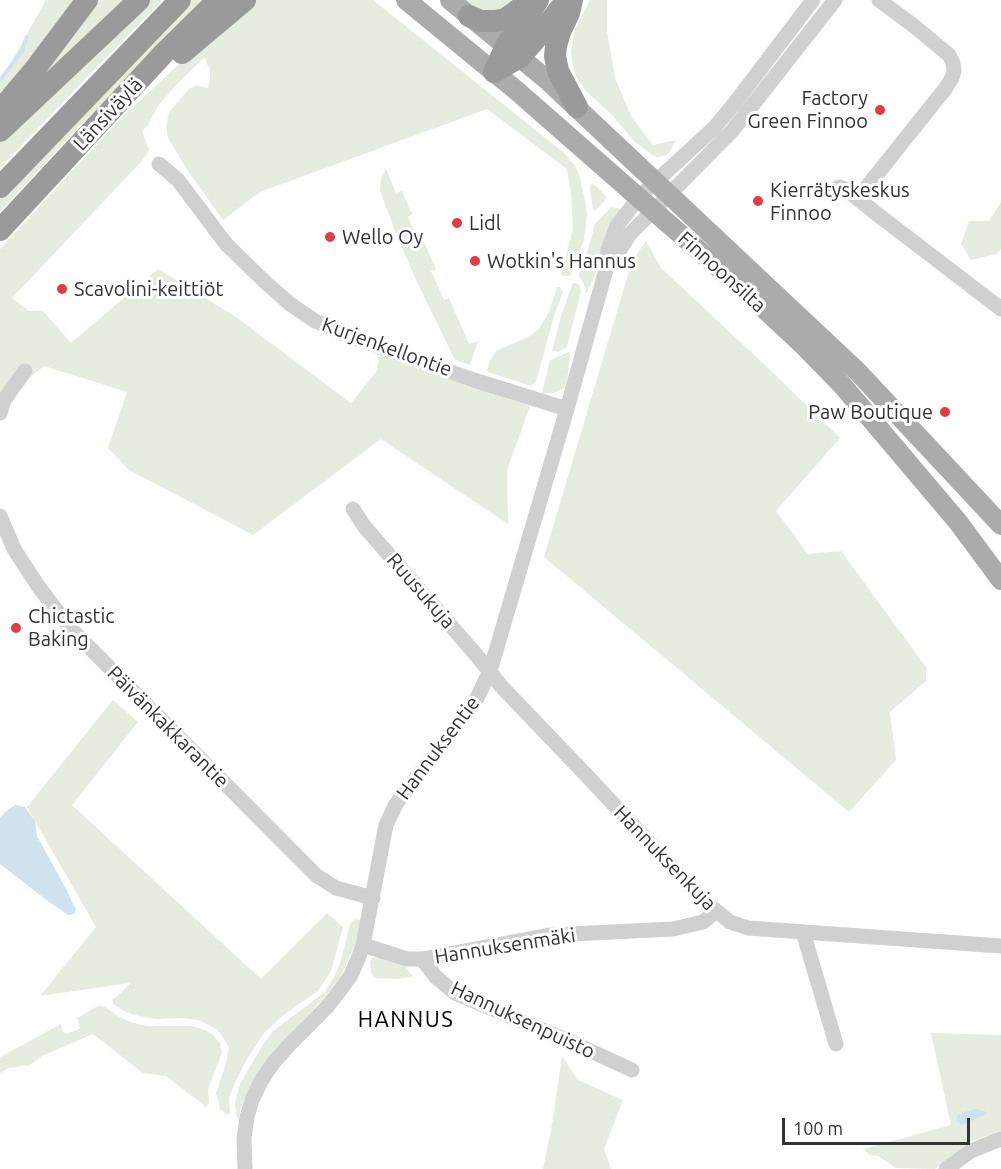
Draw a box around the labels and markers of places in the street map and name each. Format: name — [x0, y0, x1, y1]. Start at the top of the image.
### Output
place label: Factory Green Finnoo — [747, 86, 868, 133]
marker: Factory Green Finnoo — [873, 103, 887, 117]
place label: Kierrätyskeskus Finnoo — [770, 178, 910, 225]
marker: Kierrätyskeskus Finnoo — [751, 194, 765, 208]
place label: Lidl — [469, 211, 501, 235]
marker: Lidl — [450, 216, 464, 230]
place label: Wello Oy — [342, 225, 423, 249]
marker: Wello Oy — [323, 230, 337, 244]
place label: Wotkin's Hannus — [487, 249, 636, 273]
marker: Wotkin's Hannus — [468, 254, 482, 268]
place label: Scavolini-keittiöt — [74, 277, 223, 301]
marker: Scavolini-keittiöt — [55, 282, 69, 296]
place label: Paw Boutique — [808, 400, 933, 424]
marker: Paw Boutique — [938, 405, 952, 419]
place label: Chictastic Baking — [28, 604, 115, 651]
marker: Chictastic Baking — [9, 621, 23, 635]

